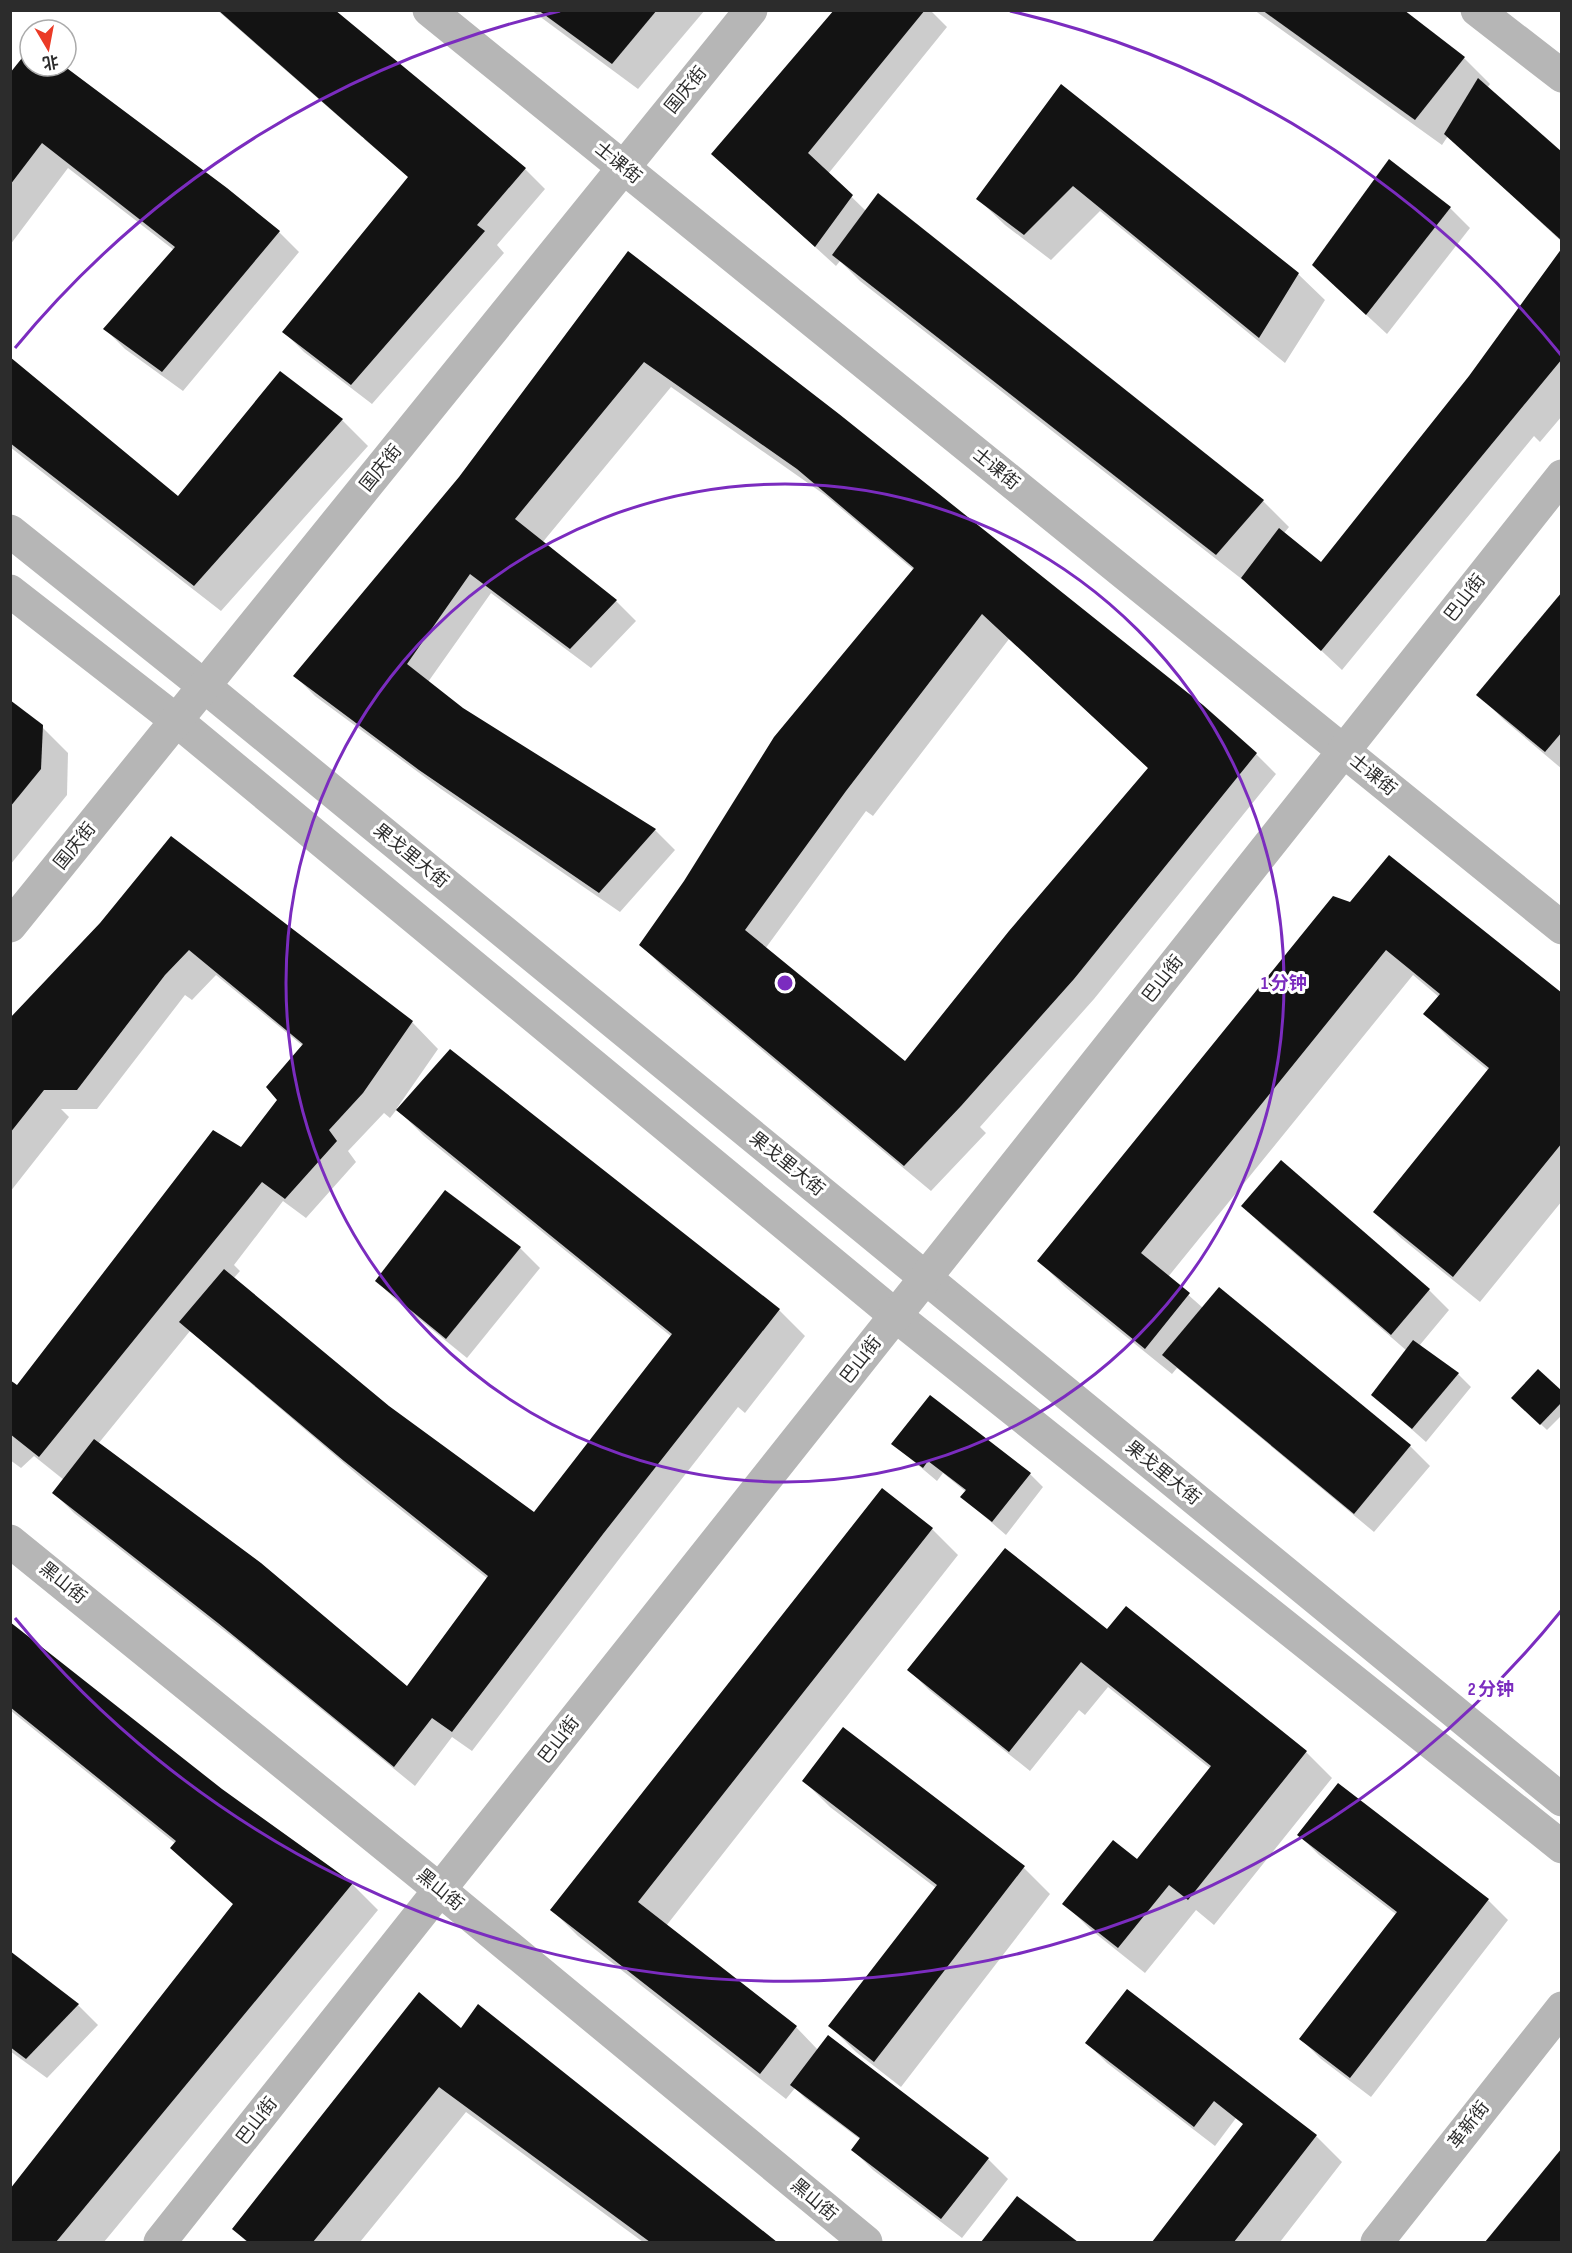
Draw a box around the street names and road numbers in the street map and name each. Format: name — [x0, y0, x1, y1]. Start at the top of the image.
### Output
street label: 国庆街 — [661, 62, 711, 118]
street label: 士课街 — [590, 138, 646, 188]
street label: 国庆街 — [356, 440, 406, 496]
street label: 士课街 — [968, 444, 1024, 494]
street label: 巴山街 — [1440, 570, 1490, 626]
street label: 士课街 — [1345, 750, 1401, 800]
street label: 国庆街 — [50, 818, 100, 874]
street label: 果戈里大街 — [369, 820, 453, 892]
street label: 巴山街 — [1138, 951, 1188, 1007]
street label: 果戈里大街 — [745, 1128, 829, 1200]
street label: 巴山街 — [836, 1332, 886, 1388]
street label: 果戈里大街 — [1121, 1437, 1205, 1509]
street label: 黑山街 — [35, 1558, 91, 1608]
street label: 巴山街 — [534, 1712, 584, 1768]
street label: 黑山街 — [412, 1865, 468, 1915]
street label: 巴山街 — [232, 2093, 282, 2149]
street label: 革新街 — [1444, 2097, 1494, 2153]
street label: 黑山街 — [787, 2175, 841, 2225]

